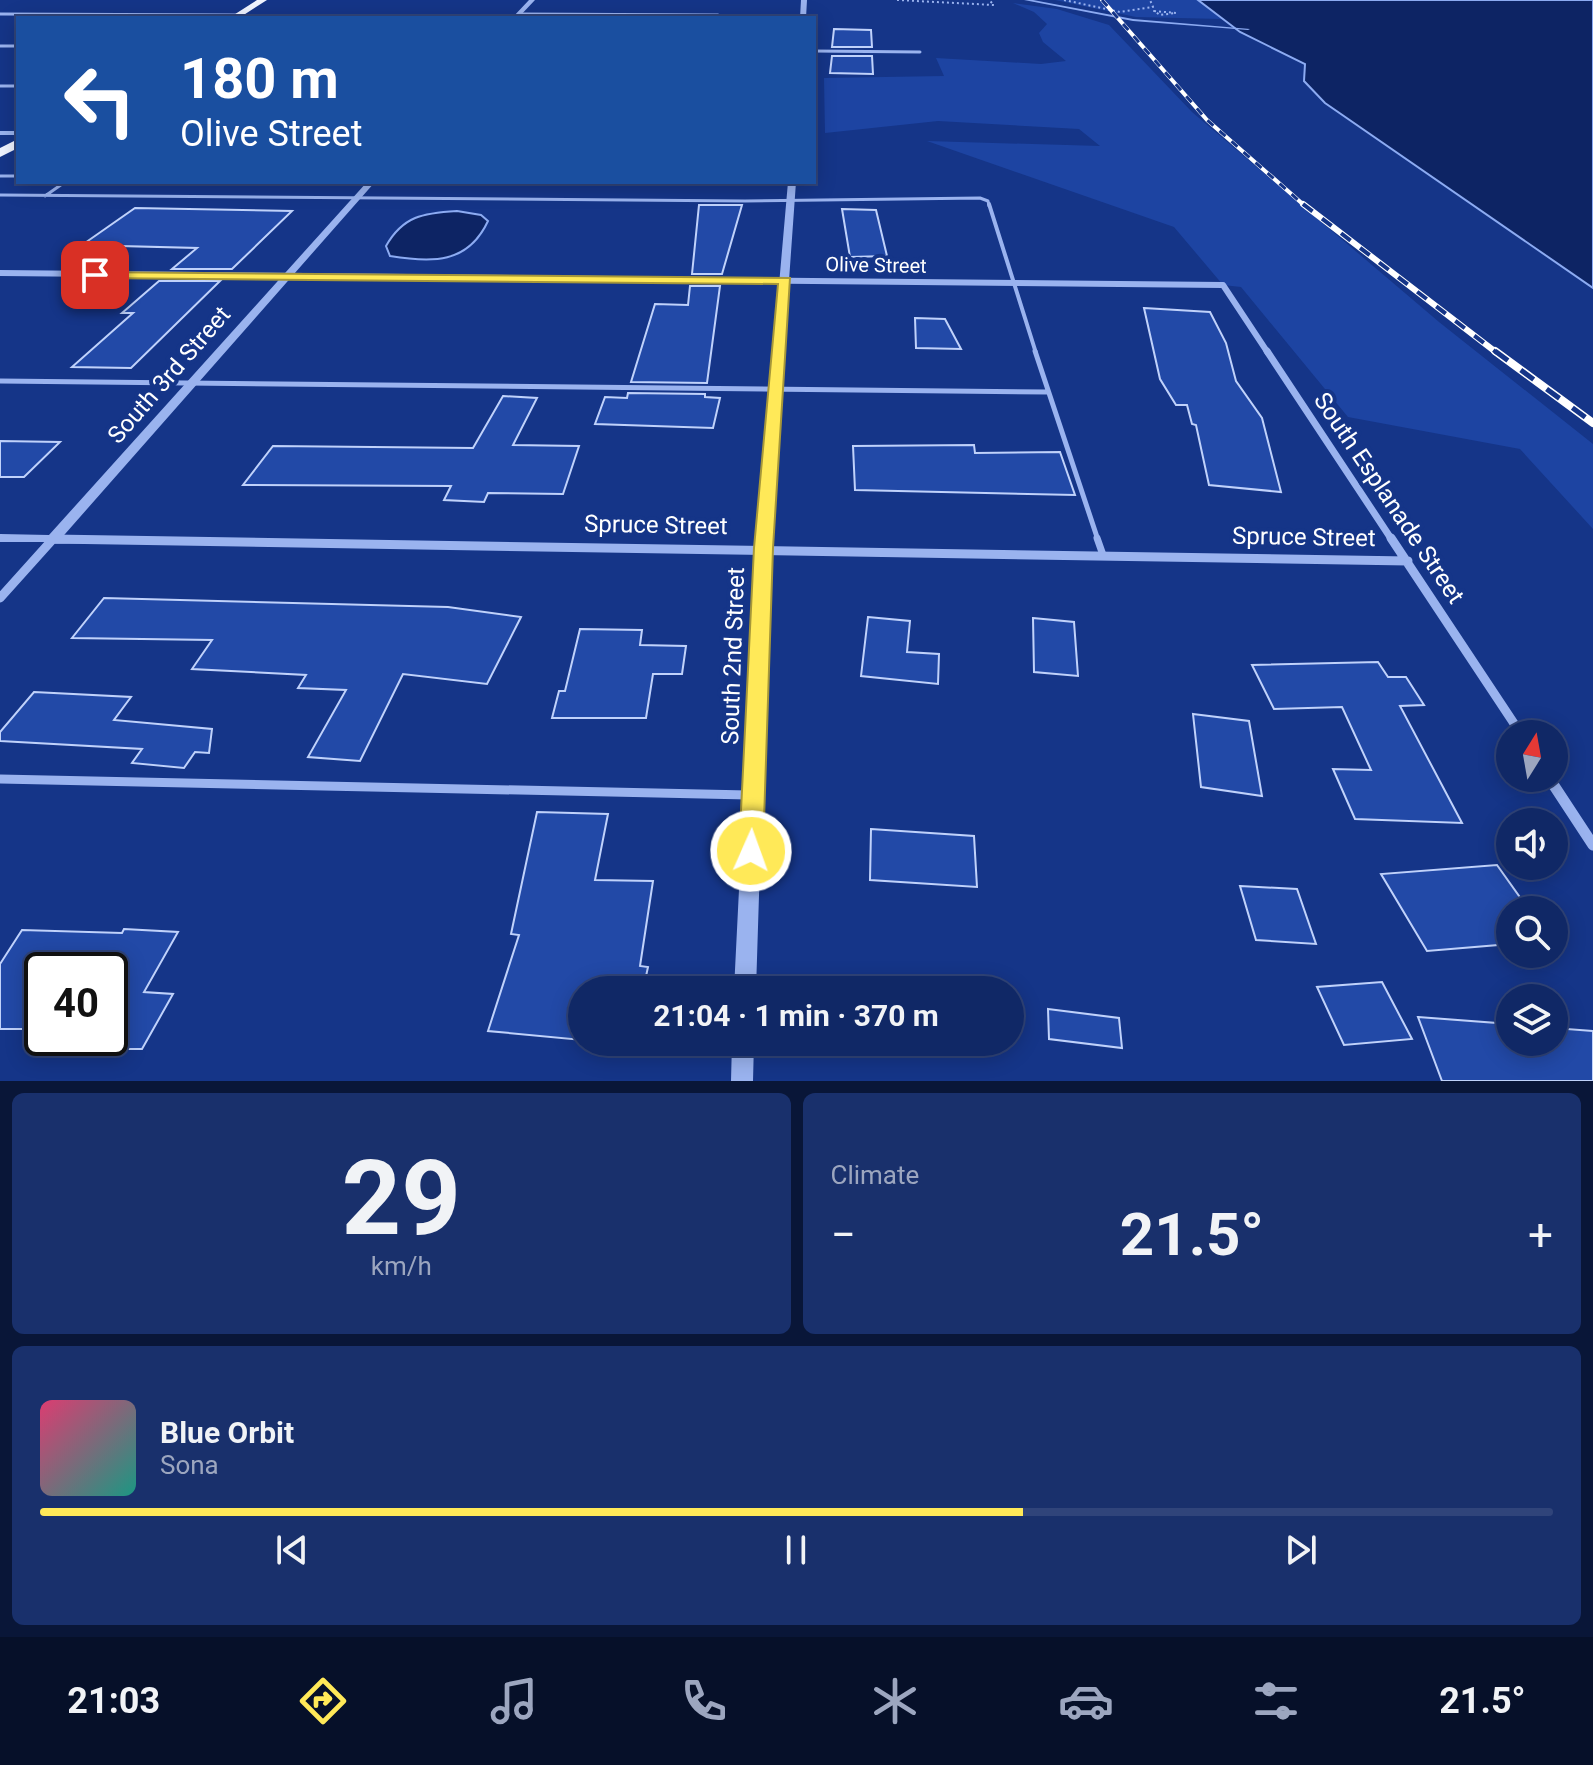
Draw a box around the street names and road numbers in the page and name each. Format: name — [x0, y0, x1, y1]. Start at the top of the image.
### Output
street label: Olive Street — [825, 252, 927, 278]
street label: South 3rd Street — [102, 301, 236, 449]
street label: South Esplanade Street — [1308, 387, 1470, 609]
street label: Spruce Street — [584, 510, 728, 540]
street label: Spruce Street — [1232, 522, 1376, 552]
street label: South 2nd Street — [716, 567, 750, 745]

